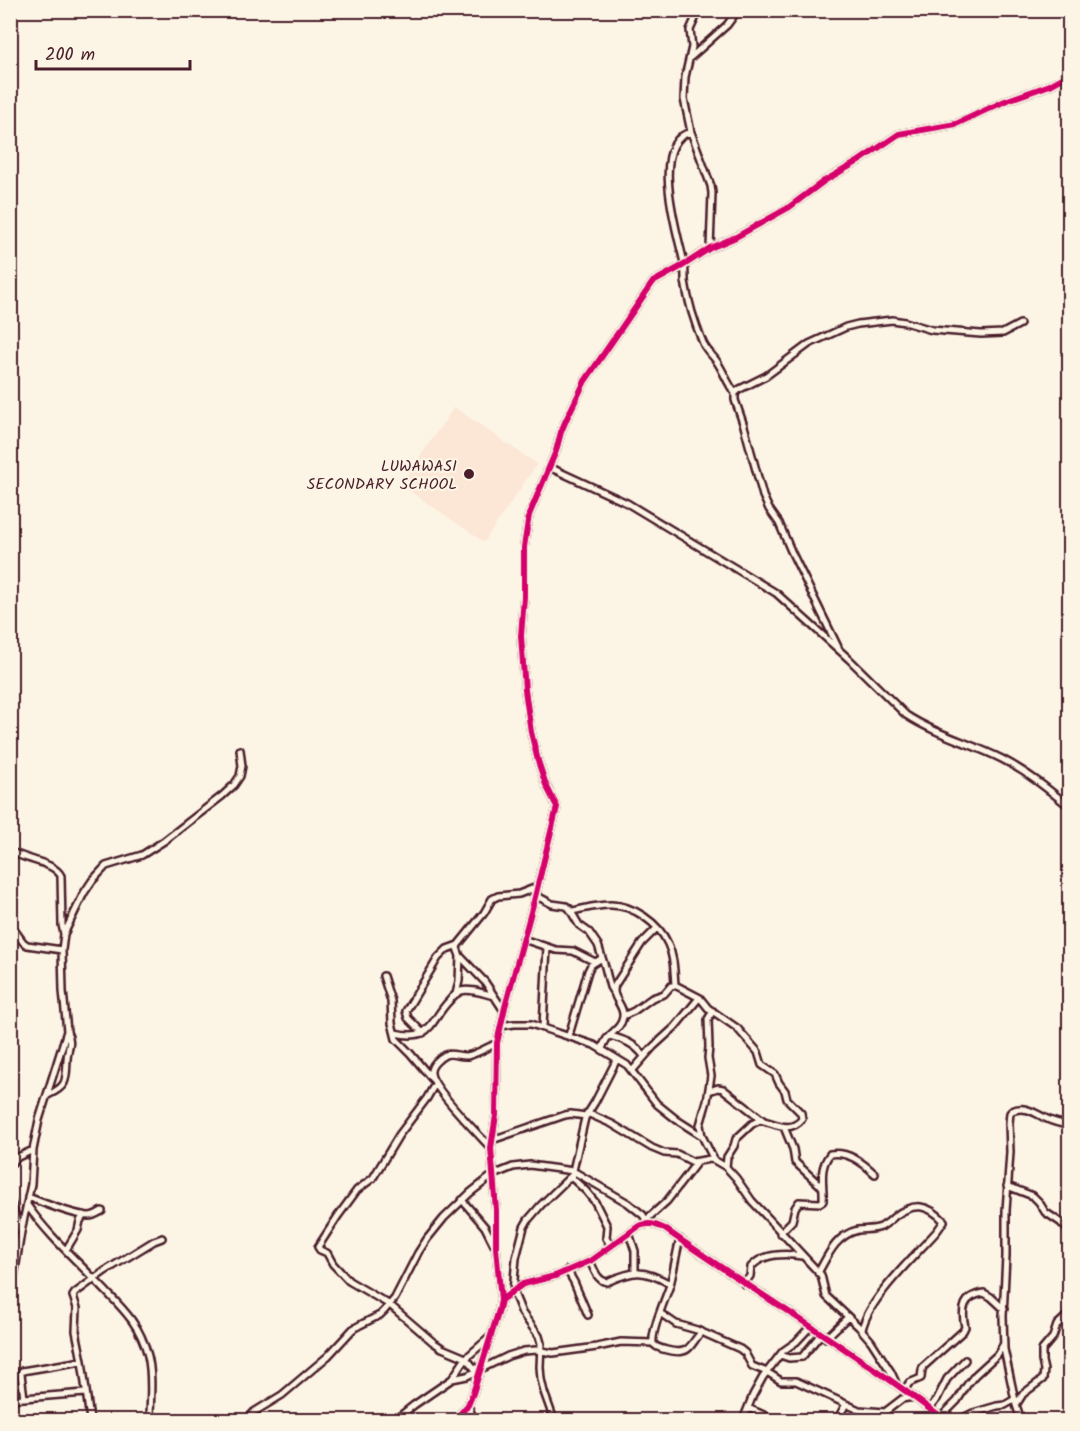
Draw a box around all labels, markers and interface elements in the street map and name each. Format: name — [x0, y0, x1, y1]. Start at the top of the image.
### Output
scale bar — [36, 33, 190, 71]
text: 200 m — [45, 41, 95, 70]
place label: LUWAWASI SECONDARY SCHOOL — [307, 454, 457, 497]
marker: LUWAWASI SECONDARY SCHOOL — [462, 467, 476, 481]

